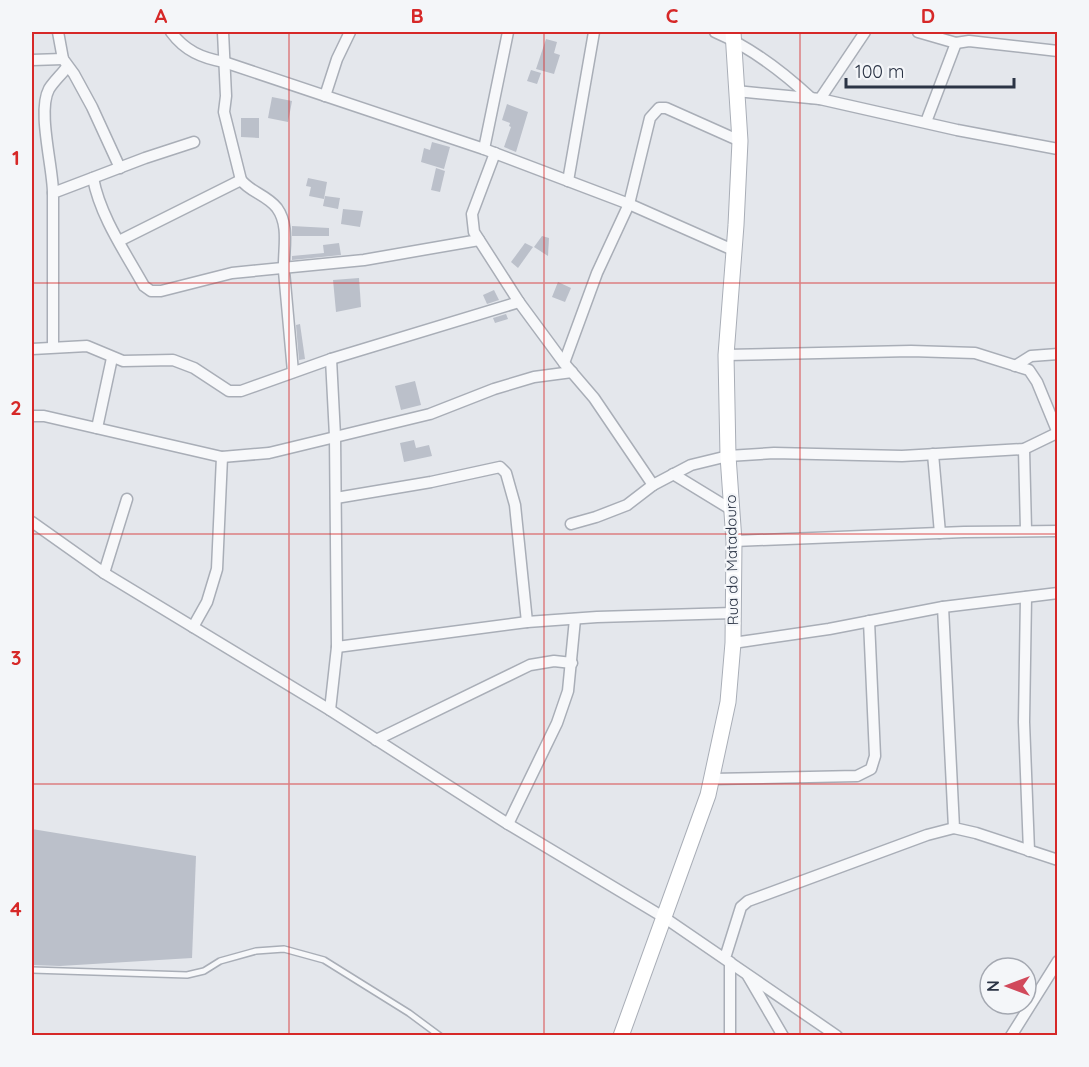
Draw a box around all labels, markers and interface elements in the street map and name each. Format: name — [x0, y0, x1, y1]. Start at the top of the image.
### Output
text: A — [155, 3, 168, 28]
text: B — [410, 3, 424, 28]
text: C — [666, 3, 679, 28]
text: D — [921, 3, 935, 28]
scale bar — [846, 51, 1014, 89]
text: 100 m — [855, 60, 904, 83]
text: 1 — [12, 145, 20, 170]
text: 2 — [10, 395, 22, 420]
street label: Rua do Matadouro — [721, 494, 742, 626]
text: 3 — [11, 645, 21, 670]
text: 4 — [10, 896, 22, 921]
north arrow — [978, 956, 1038, 1016]
text: N — [983, 980, 1003, 992]

